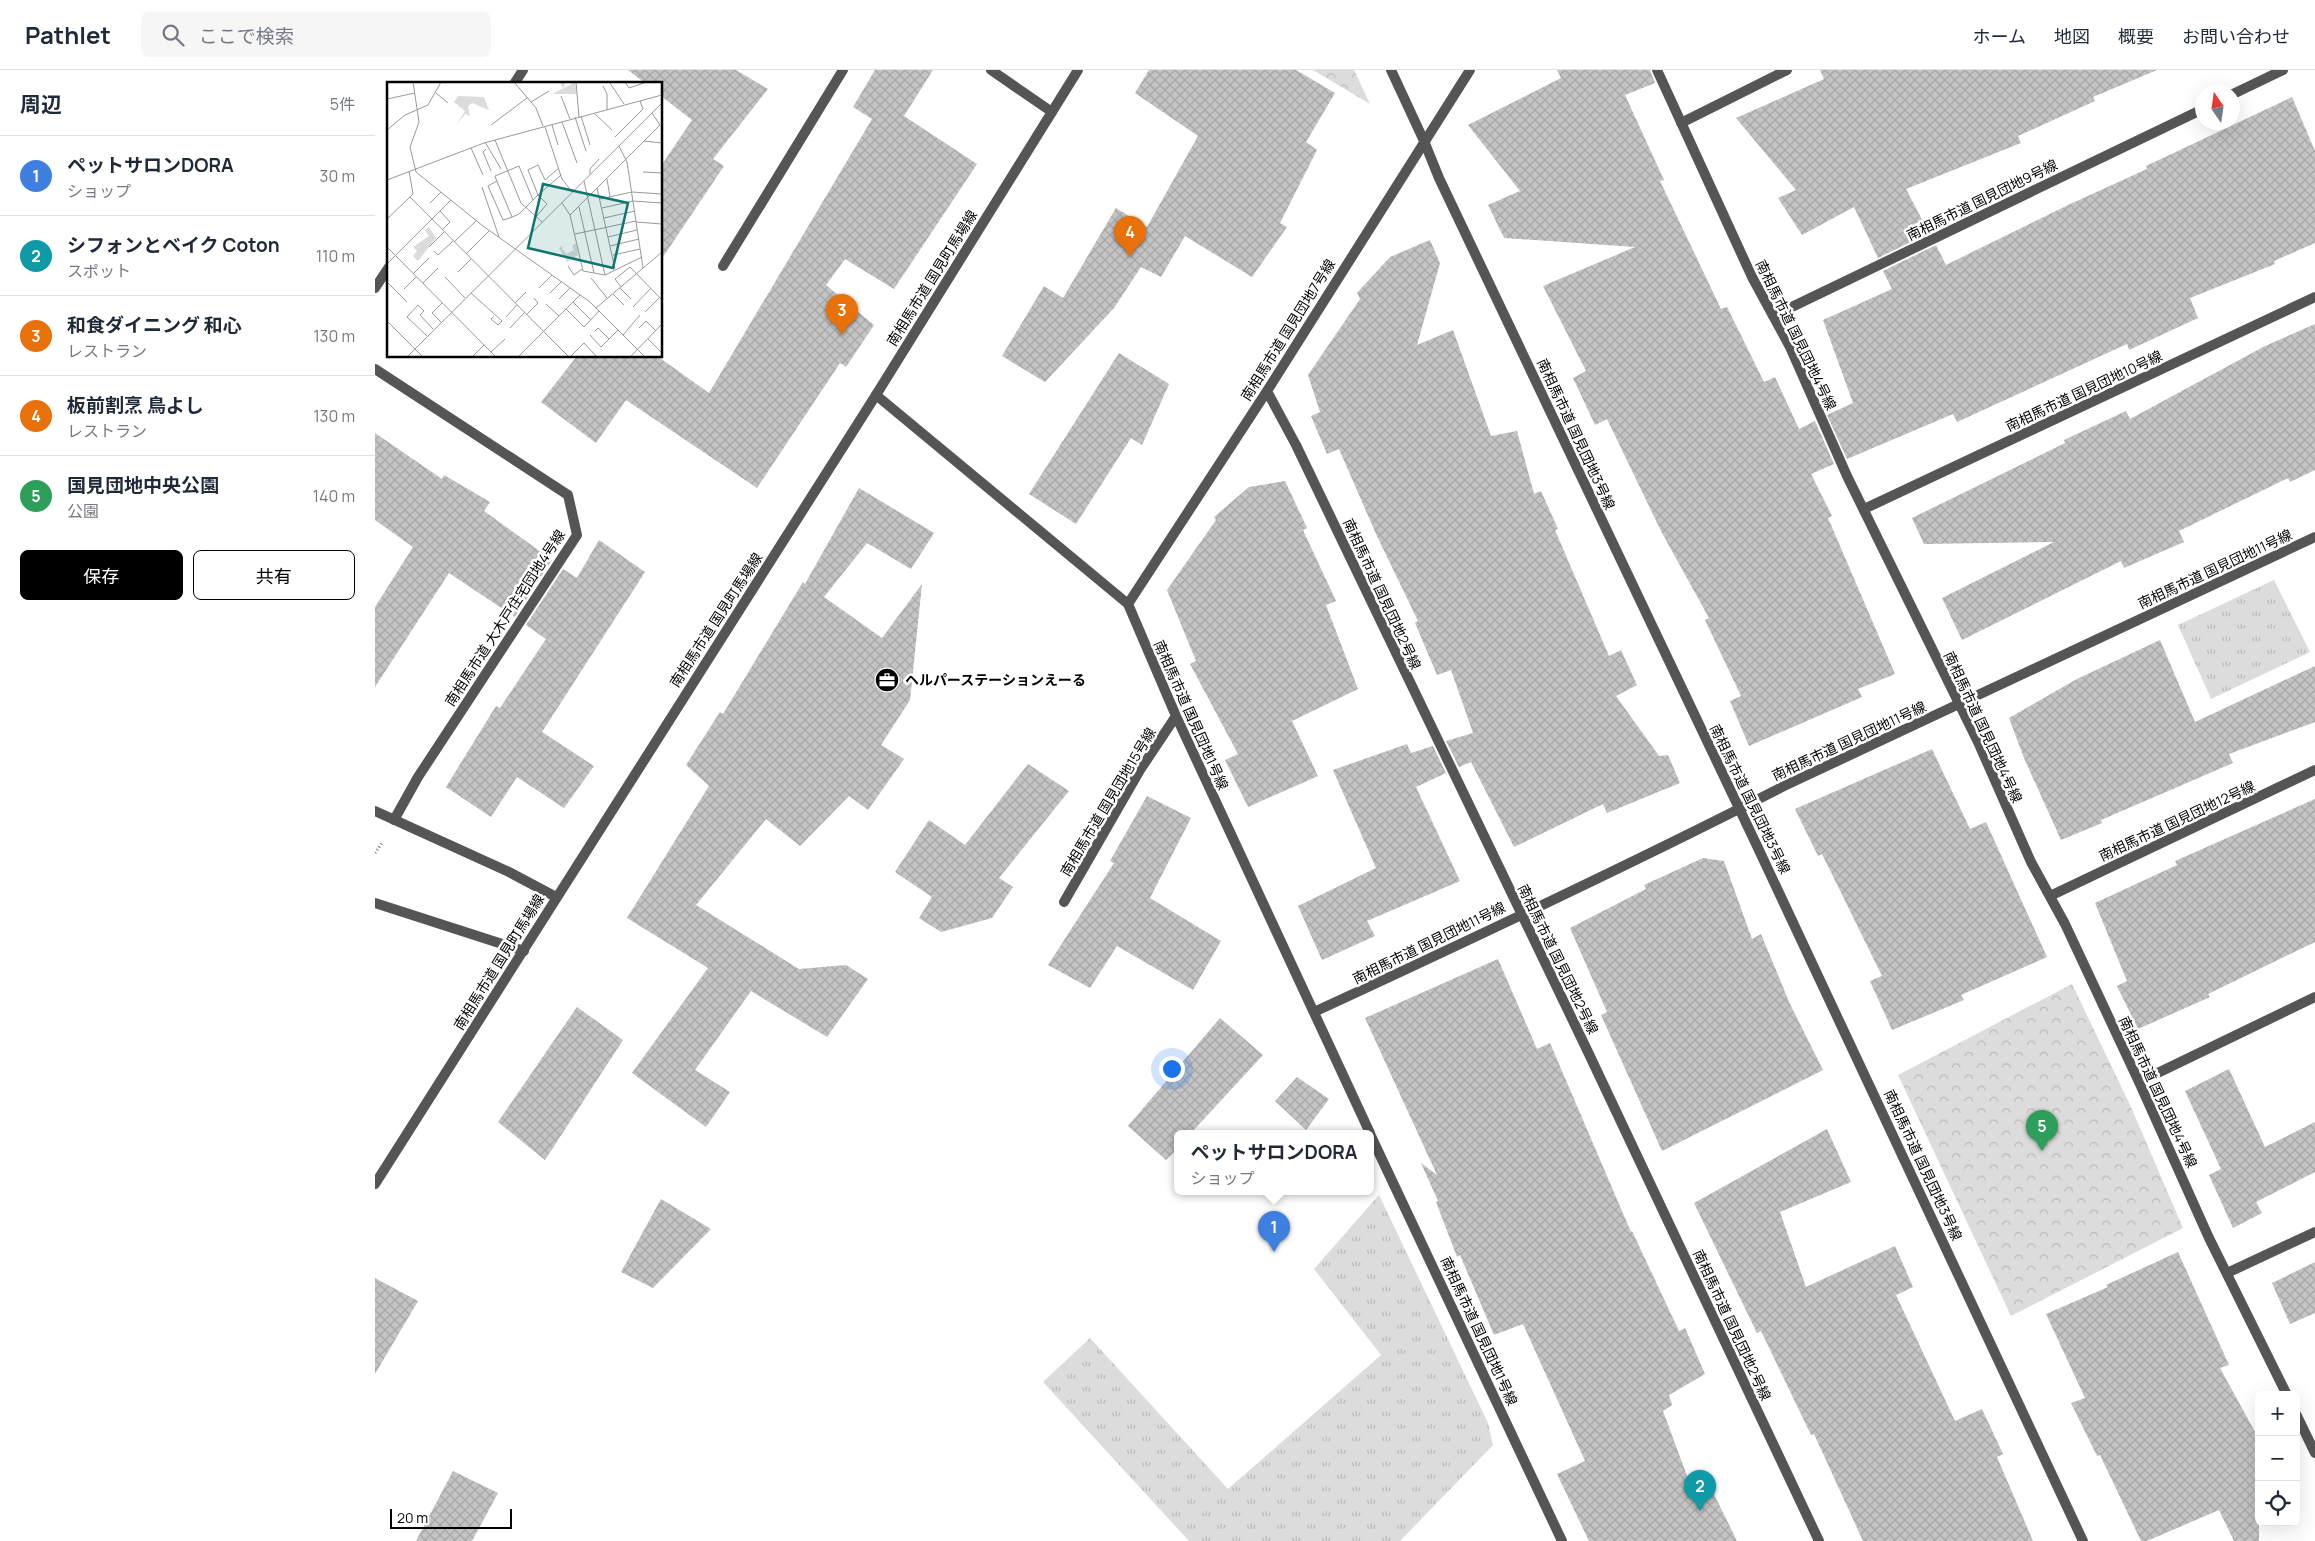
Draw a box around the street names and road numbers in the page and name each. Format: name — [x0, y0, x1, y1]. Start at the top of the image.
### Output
street label: 南相馬市道 国見団地9号線 — [1903, 155, 2060, 244]
street label: 南相馬市道 国見町馬場線 — [882, 206, 981, 349]
street label: 南相馬市道 国見団地7号線 — [1236, 255, 1339, 404]
street label: 南相馬市道 国見団地4号線 — [1752, 256, 1841, 413]
street label: 南相馬市道 国見団地10号線 — [2002, 346, 2165, 435]
street label: 南相馬市道 国見団地3号線 — [1533, 355, 1620, 512]
street label: 南相馬市道 国見団地2号線 — [1339, 515, 1426, 672]
street label: 南相馬市道 国見団地11号線 — [2135, 524, 2295, 613]
street label: 南相馬市道 大木戸住宅団地4号線 — [440, 526, 569, 710]
street label: 南相馬市道 国見町馬場線 — [665, 549, 766, 691]
street label: 南相馬市道 国見団地1号線 — [1150, 637, 1233, 793]
street label: 南相馬市道 国見団地4号線 — [1940, 648, 2027, 806]
street label: 南相馬市道 国見団地11号線 — [1769, 696, 1929, 785]
street label: 南相馬市道 国見団地3号線 — [1706, 721, 1795, 877]
street label: 南相馬市道 国見団地15号線 — [1056, 724, 1160, 880]
street label: 南相馬市道 国見団地12号線 — [2096, 776, 2258, 865]
street label: 南相馬市道 国見団地2号線 — [1514, 881, 1603, 1037]
street label: 南相馬市道 国見町馬場線 — [449, 890, 548, 1033]
street label: 南相馬市道 国見団地11号線 — [1349, 897, 1508, 988]
street label: 南相馬市道 国見団地4号線 — [2115, 1013, 2202, 1171]
street label: 南相馬市道 国見団地3号線 — [1880, 1086, 1967, 1243]
street label: 南相馬市道 国見団地2号線 — [1689, 1246, 1776, 1403]
street label: 南相馬市道 国見団地1号線 — [1437, 1253, 1522, 1408]

